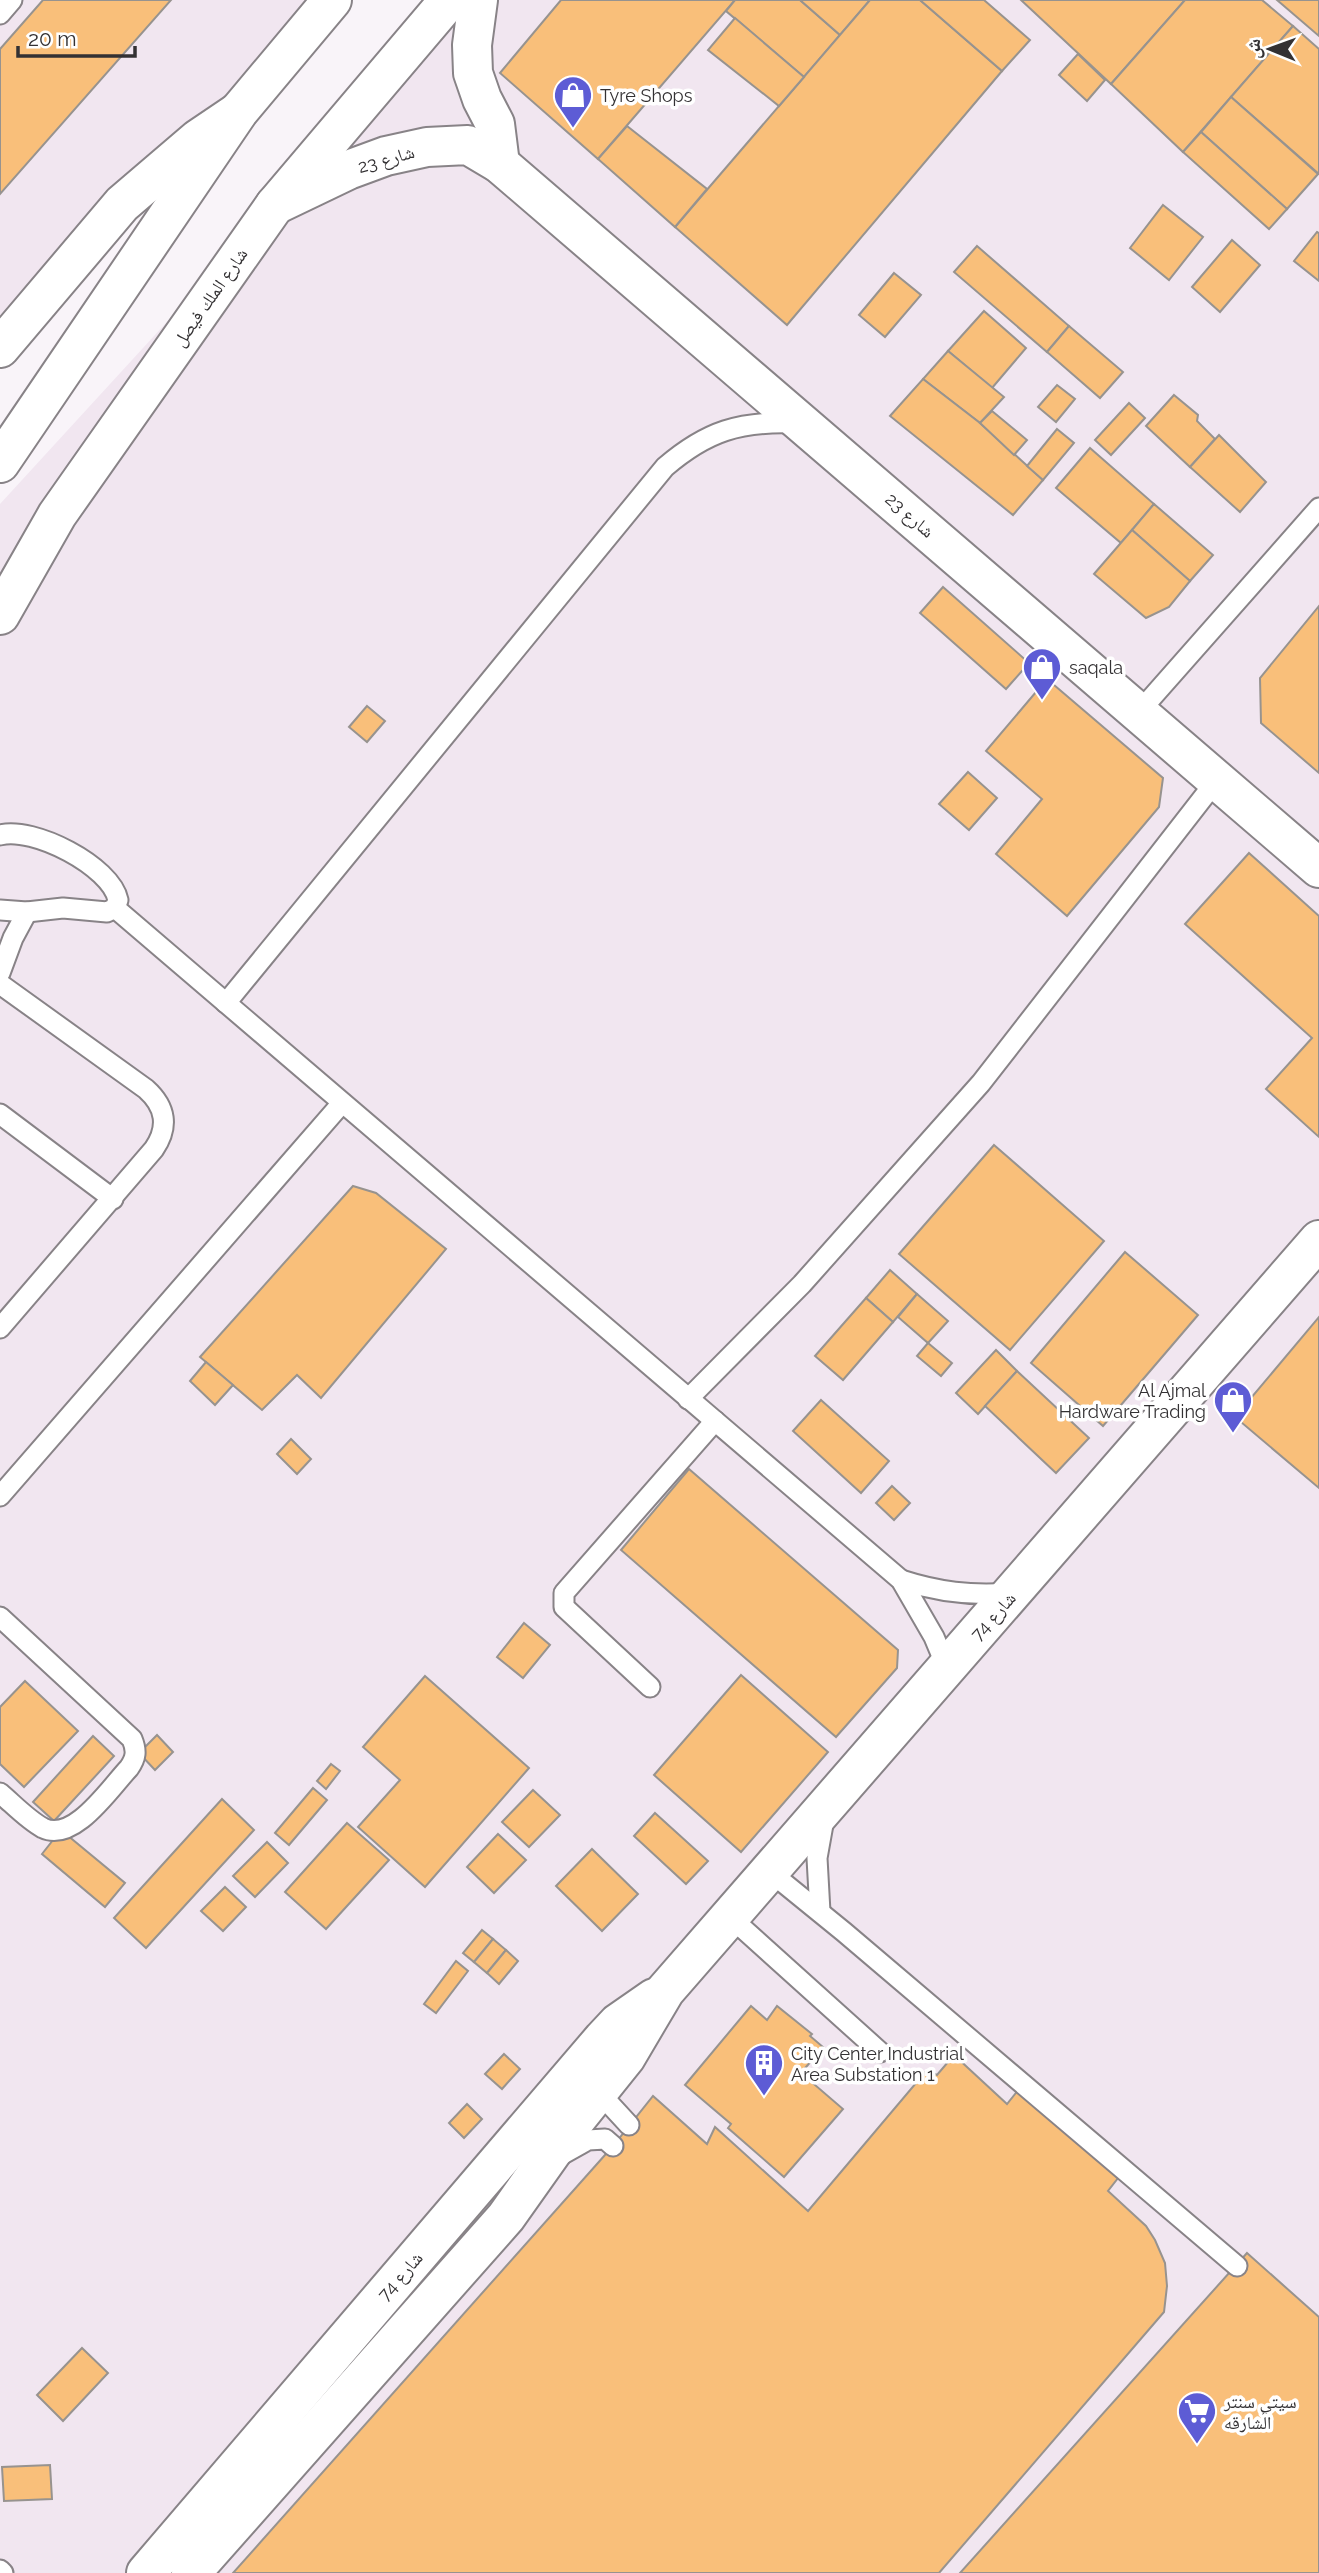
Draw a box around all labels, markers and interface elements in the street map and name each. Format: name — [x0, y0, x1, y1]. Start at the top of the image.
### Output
scale bar — [18, 14, 135, 58]
north arrow — [1235, 14, 1305, 84]
text: 20 m — [28, 26, 76, 51]
text: ش — [1242, 38, 1265, 59]
shop icon: Tyre Shops — [552, 74, 594, 129]
place label: Tyre Shops — [600, 85, 693, 106]
street label: شارع 23 — [355, 141, 417, 178]
street label: شارع الملك فيصل — [168, 244, 252, 351]
street label: شارع 23 — [881, 488, 939, 543]
shop icon: saqala — [1021, 646, 1063, 701]
place label: saqala — [1069, 657, 1123, 678]
shop icon: Al Ajmal Hardware Trading — [1212, 1379, 1254, 1434]
place label: Al Ajmal Hardware Trading — [1059, 1380, 1206, 1422]
street label: شارع 74 — [966, 1588, 1021, 1645]
building icon: City Center Industrial Area Substation 1 — [743, 2042, 785, 2097]
place label: City Center Industrial Area Substation 1 — [791, 2043, 964, 2085]
street label: شارع 74 — [373, 2247, 427, 2305]
supermarket icon: سيتي سنتر الشارقه — [1176, 2390, 1218, 2445]
place label: سيتي سنتر الشارقه — [1223, 2391, 1297, 2433]

